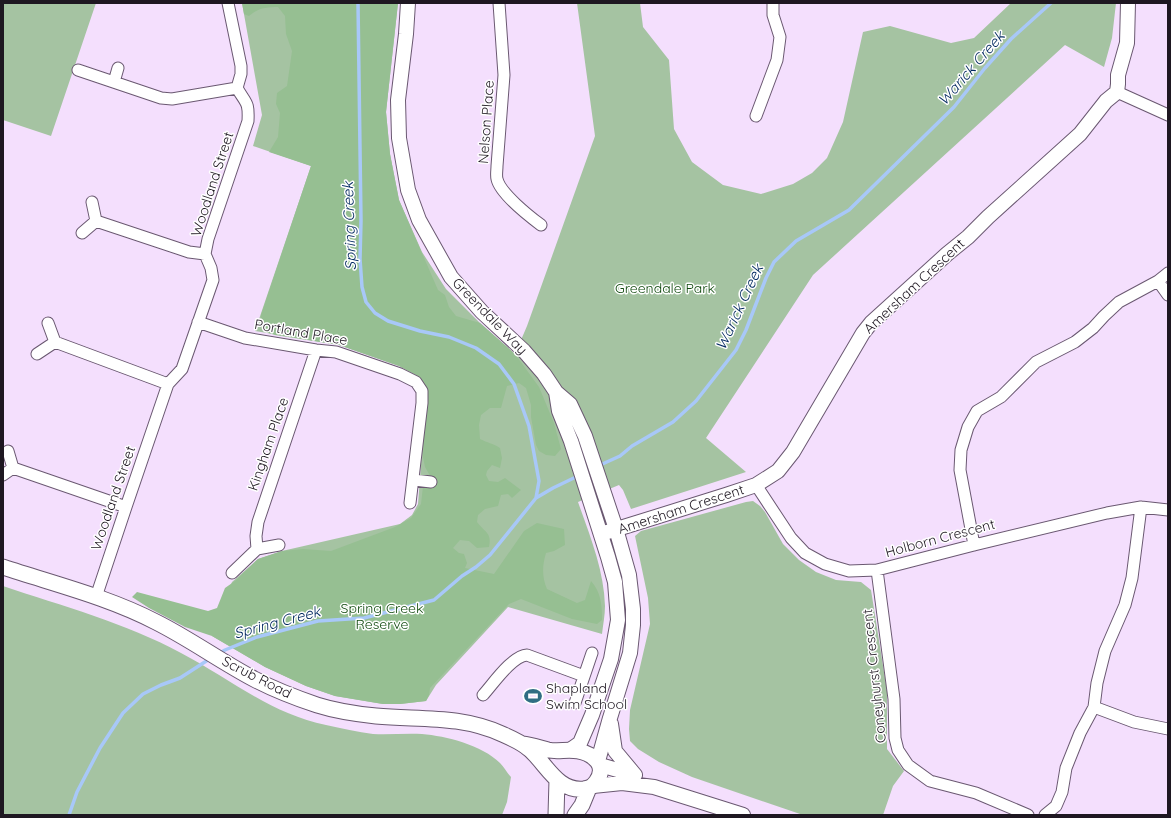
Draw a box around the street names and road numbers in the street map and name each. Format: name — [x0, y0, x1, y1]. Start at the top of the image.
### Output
street label: Nelson Place — [474, 80, 498, 164]
street label: Woodland Street — [187, 129, 237, 239]
street label: Amersham Crescent — [860, 234, 968, 337]
street label: Greendale Way — [449, 274, 531, 358]
street label: Portland Place — [253, 315, 349, 349]
street label: Kingham Place — [244, 395, 292, 493]
street label: Woodland Street — [87, 443, 139, 552]
street label: Amersham Crescent — [616, 480, 747, 538]
street label: Holborn Crescent — [883, 515, 997, 561]
street label: Coneyhurst Crescent — [858, 608, 890, 744]
street label: Scrub Road — [219, 652, 295, 702]

